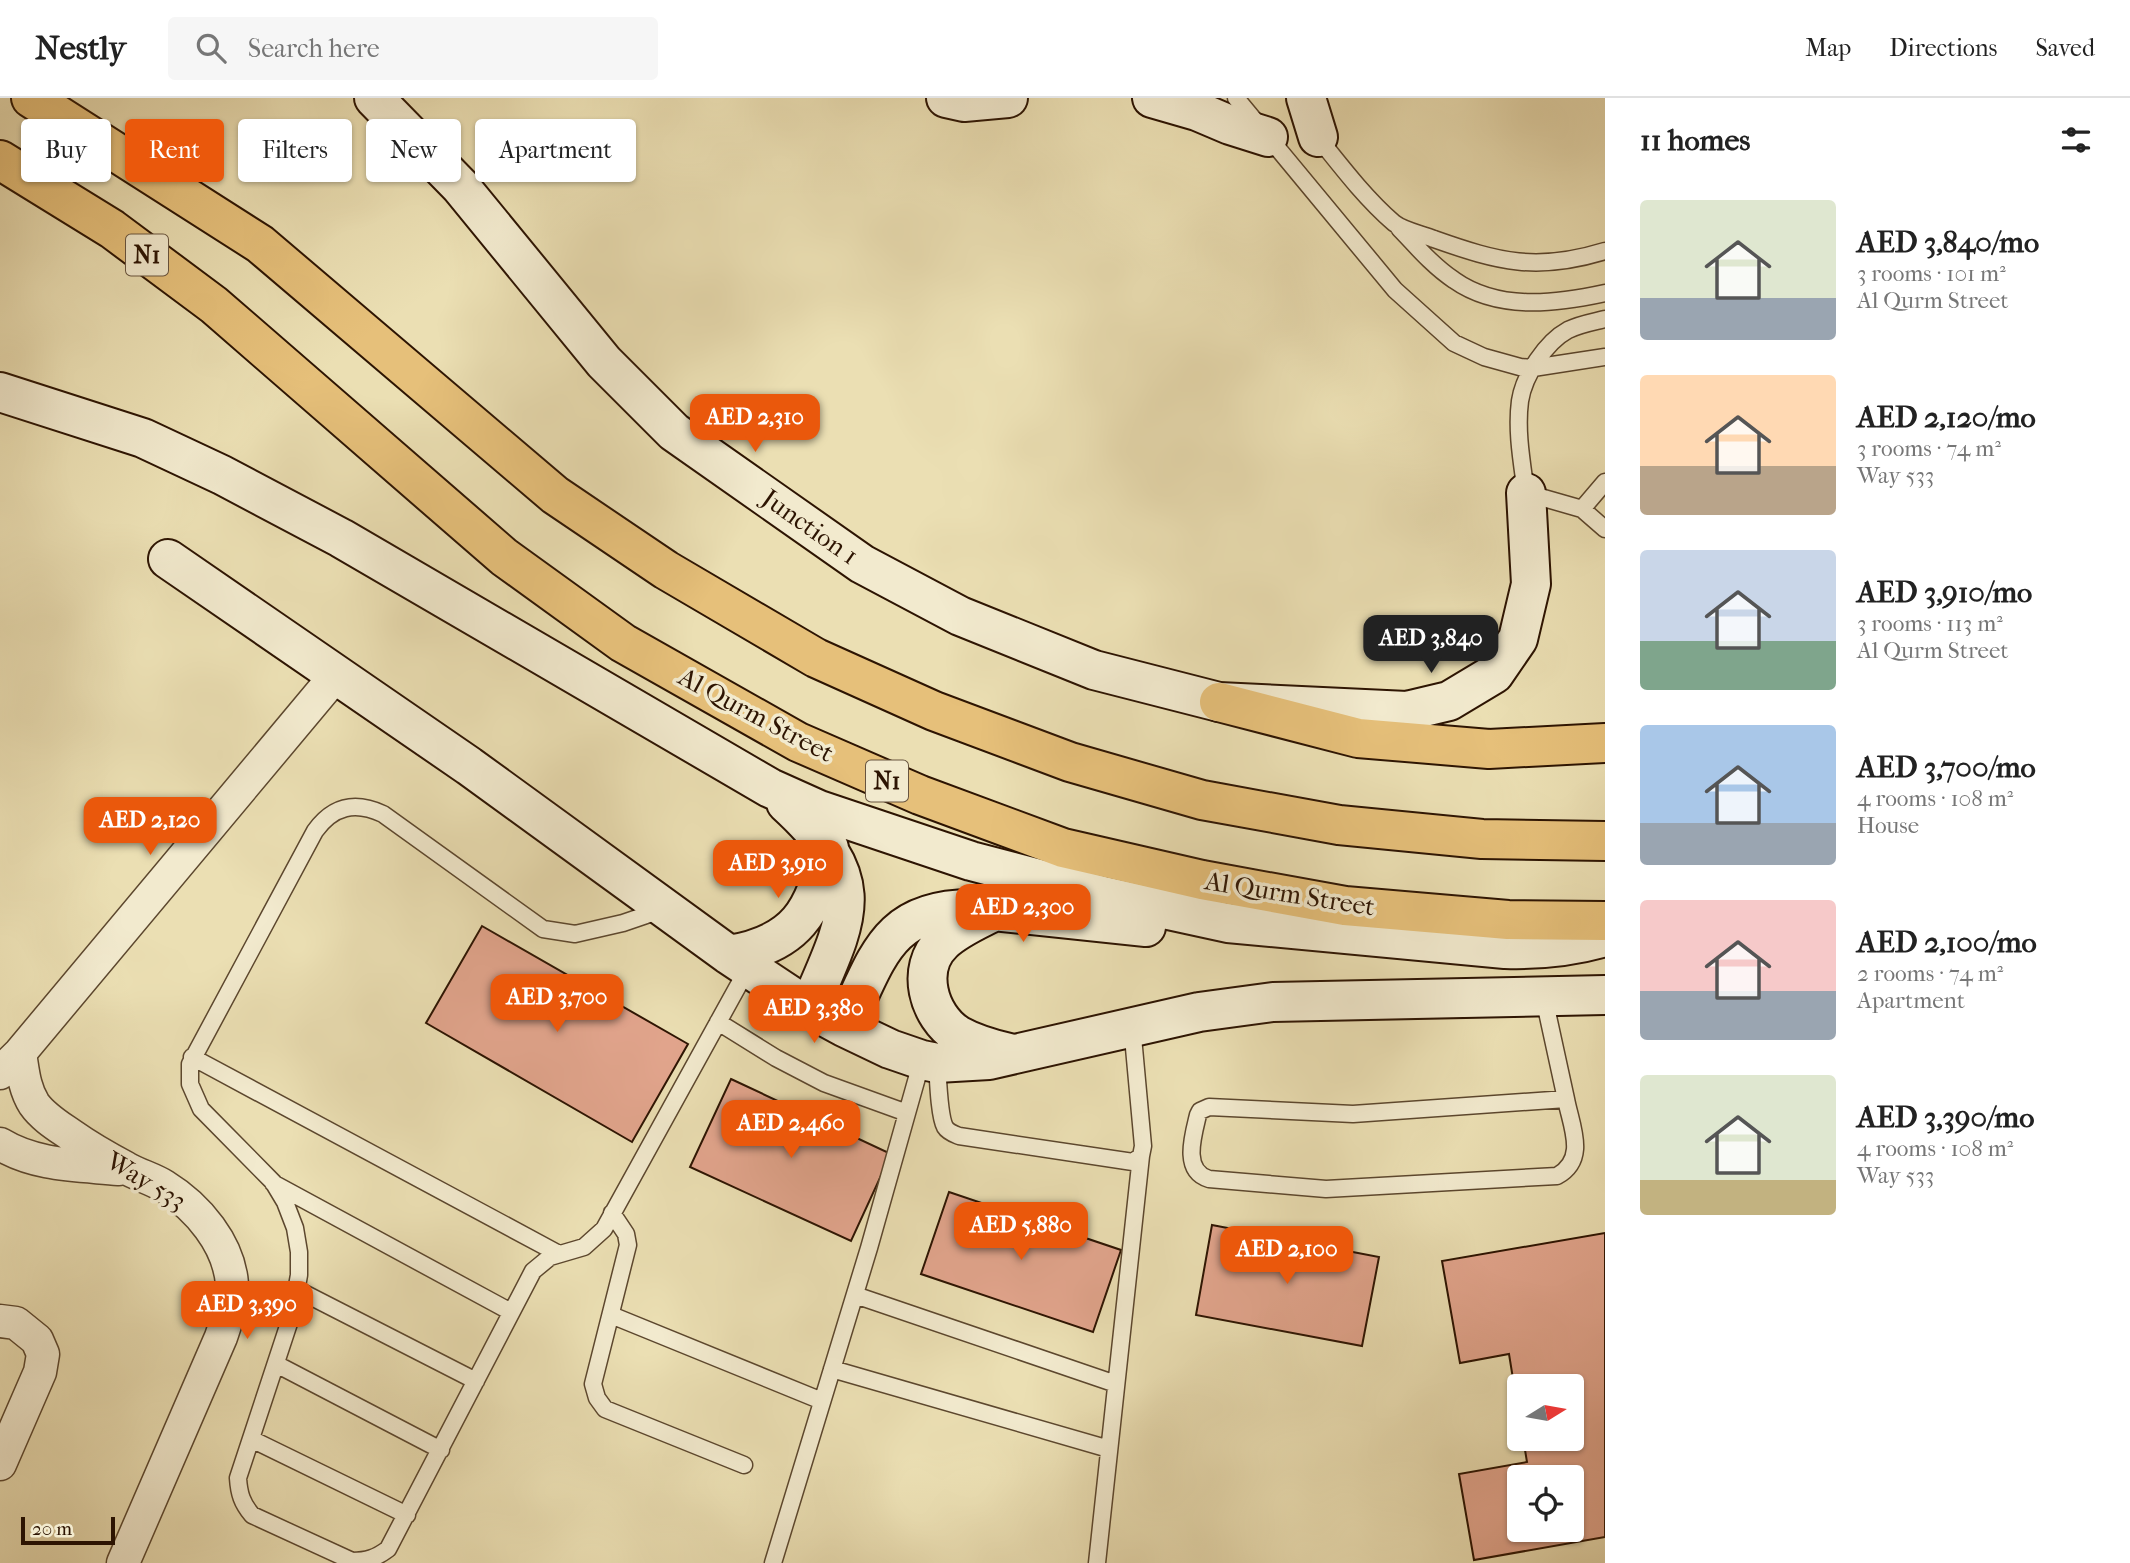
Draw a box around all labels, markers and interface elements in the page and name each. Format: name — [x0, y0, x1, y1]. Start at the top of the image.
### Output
search box — [168, 17, 658, 80]
text: Nestly — [35, 29, 126, 68]
icon: search — [192, 29, 230, 67]
text: Search here — [248, 33, 380, 64]
text: Map — [1805, 34, 1851, 62]
text: Directions — [1889, 34, 1997, 62]
text: Saved — [2035, 34, 2095, 62]
chip: Buy — [21, 119, 111, 182]
chip: Rent — [125, 119, 224, 182]
chip: Filters — [238, 119, 352, 182]
chip: New — [366, 119, 461, 182]
chip: Apartment — [475, 119, 636, 182]
icon: filters — [2057, 121, 2095, 159]
text: 11 homes — [1640, 123, 1750, 158]
text: AED 3,840/mo — [1857, 225, 2039, 260]
icon: home — [1696, 228, 1780, 312]
road number: N1 — [126, 234, 168, 275]
text: 3 rooms · 101 m² — [1857, 260, 2006, 287]
text: Al Qurm Street — [1857, 287, 2009, 314]
pin: AED 2,310 — [675, 394, 835, 454]
text: AED 2,120/mo — [1857, 400, 2036, 435]
text: AED 2,310 — [706, 403, 804, 430]
icon: home — [1696, 403, 1780, 487]
text: 3 rooms · 74 m² — [1857, 435, 2001, 462]
text: Way 533 — [1857, 462, 1934, 489]
street label: Junction 1 — [754, 482, 864, 571]
text: AED 3,910/mo — [1857, 575, 2032, 610]
icon: home — [1696, 578, 1780, 662]
text: 3 rooms · 113 m² — [1857, 610, 2003, 637]
pin: AED 3,840 — [1351, 616, 1511, 675]
text: AED 3,840 — [1379, 624, 1483, 651]
text: Al Qurm Street — [1857, 637, 2009, 664]
street label: Al Qurm Street — [672, 661, 840, 769]
text: AED 3,700/mo — [1857, 750, 2036, 785]
icon: home — [1696, 753, 1780, 837]
road number: N1 — [866, 760, 908, 802]
text: 4 rooms · 108 m² — [1857, 785, 2013, 812]
pin: AED 2,120 — [70, 798, 230, 857]
text: AED 2,120 — [100, 806, 200, 833]
text: House — [1857, 812, 1919, 839]
pin: AED 3,910 — [698, 840, 858, 900]
text: AED 3,910 — [729, 849, 827, 876]
street label: Al Qurm Street — [1202, 865, 1378, 923]
pin: AED 2,300 — [943, 884, 1103, 944]
text: AED 2,300 — [972, 893, 1074, 920]
text: AED 2,100/mo — [1857, 925, 2037, 960]
icon: home — [1696, 928, 1780, 1012]
text: 2 rooms · 74 m² — [1857, 960, 2003, 987]
pin: AED 3,700 — [477, 974, 637, 1034]
text: AED 3,700 — [507, 983, 607, 1010]
pin: AED 3,380 — [734, 986, 894, 1045]
text: Apartment — [1857, 987, 1965, 1014]
text: AED 3,380 — [764, 994, 864, 1021]
pin: AED 2,460 — [711, 1100, 871, 1160]
text: AED 3,390/mo — [1857, 1100, 2034, 1135]
icon: home — [1696, 1103, 1780, 1187]
text: AED 2,460 — [737, 1109, 845, 1136]
text: 4 rooms · 108 m² — [1857, 1135, 2013, 1162]
street label: Way 533 — [100, 1145, 191, 1217]
text: Way 533 — [1857, 1162, 1934, 1189]
pin: AED 5,880 — [941, 1202, 1101, 1262]
text: AED 5,880 — [970, 1211, 1072, 1238]
pin: AED 2,100 — [1207, 1226, 1367, 1286]
text: AED 2,100 — [1236, 1235, 1338, 1262]
pin: AED 3,390 — [167, 1282, 327, 1341]
text: AED 3,390 — [197, 1290, 297, 1317]
north arrow — [1507, 1374, 1584, 1451]
map controls — [1507, 1374, 1584, 1542]
button: locate — [1507, 1465, 1584, 1542]
scale bar — [21, 1514, 116, 1546]
text: 20 m — [32, 1518, 72, 1540]

